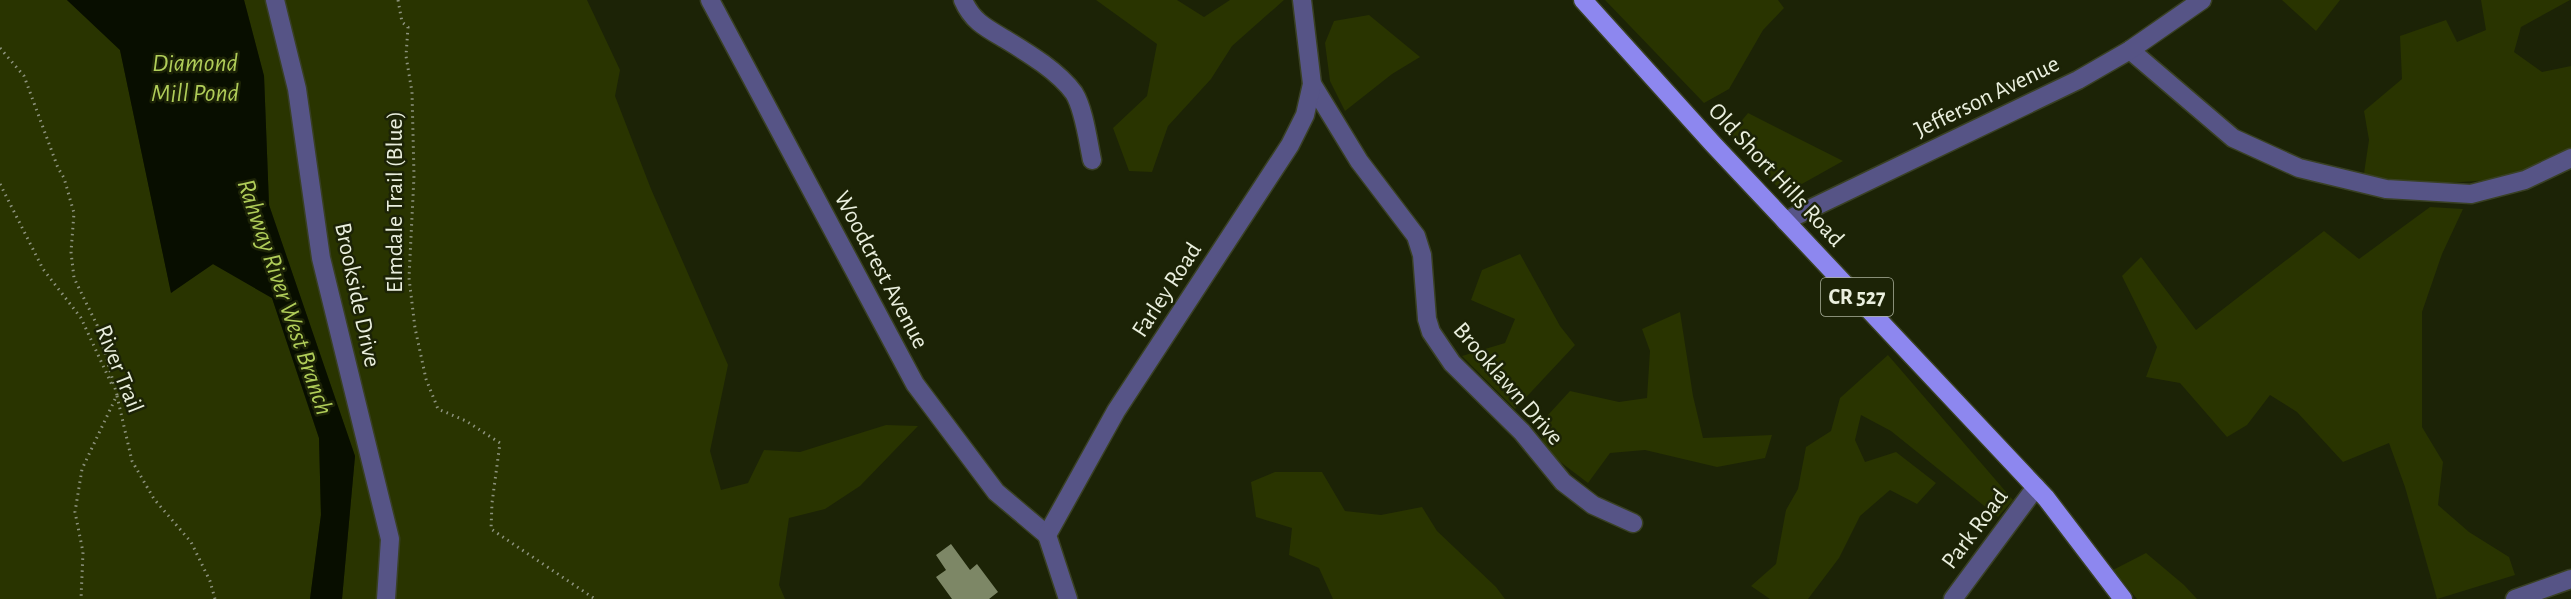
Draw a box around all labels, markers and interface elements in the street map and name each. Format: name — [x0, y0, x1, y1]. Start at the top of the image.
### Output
water label: Diamond Mill Pond — [151, 50, 240, 106]
street label: Jefferson Avenue — [1911, 52, 2063, 142]
street label: Old Short Hills Road — [1704, 99, 1848, 251]
street label: Elmdale Trail (Blue) — [383, 111, 407, 293]
water label: Rahway River West Branch — [232, 176, 338, 418]
street label: Woodcrest Avenue — [829, 187, 933, 353]
street label: Brookside Drive — [330, 221, 384, 369]
street label: Farley Road — [1128, 238, 1206, 342]
road number: CR 527 — [1821, 278, 1893, 316]
street label: Brooklawn Drive — [1448, 318, 1568, 450]
street label: River Trail — [91, 322, 147, 416]
street label: Park Road — [1937, 485, 2013, 573]

